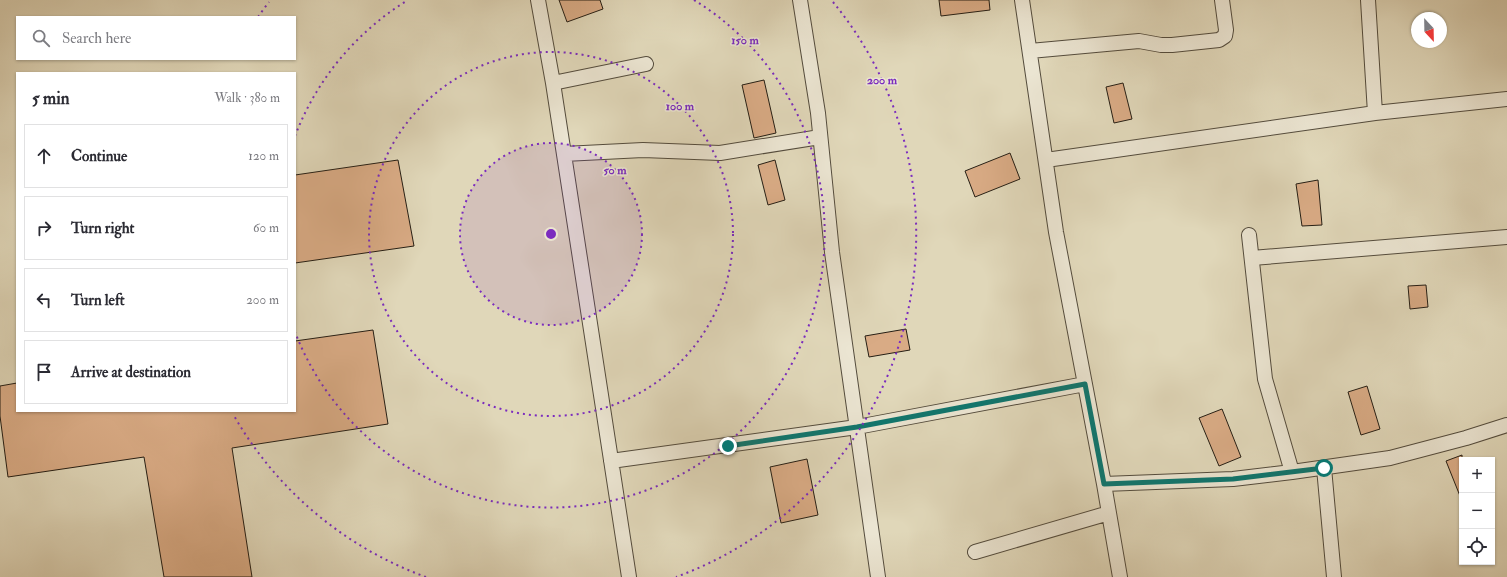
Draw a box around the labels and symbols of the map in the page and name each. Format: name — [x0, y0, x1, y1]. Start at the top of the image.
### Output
north arrow — [1411, 12, 1447, 48]
text: 150 m — [731, 33, 759, 48]
text: 200 m — [867, 73, 898, 88]
text: 100 m — [666, 99, 695, 114]
text: 50 m — [603, 163, 627, 178]
centre of rings — [544, 227, 558, 241]
route end — [719, 437, 737, 455]
route start — [1315, 459, 1333, 477]

